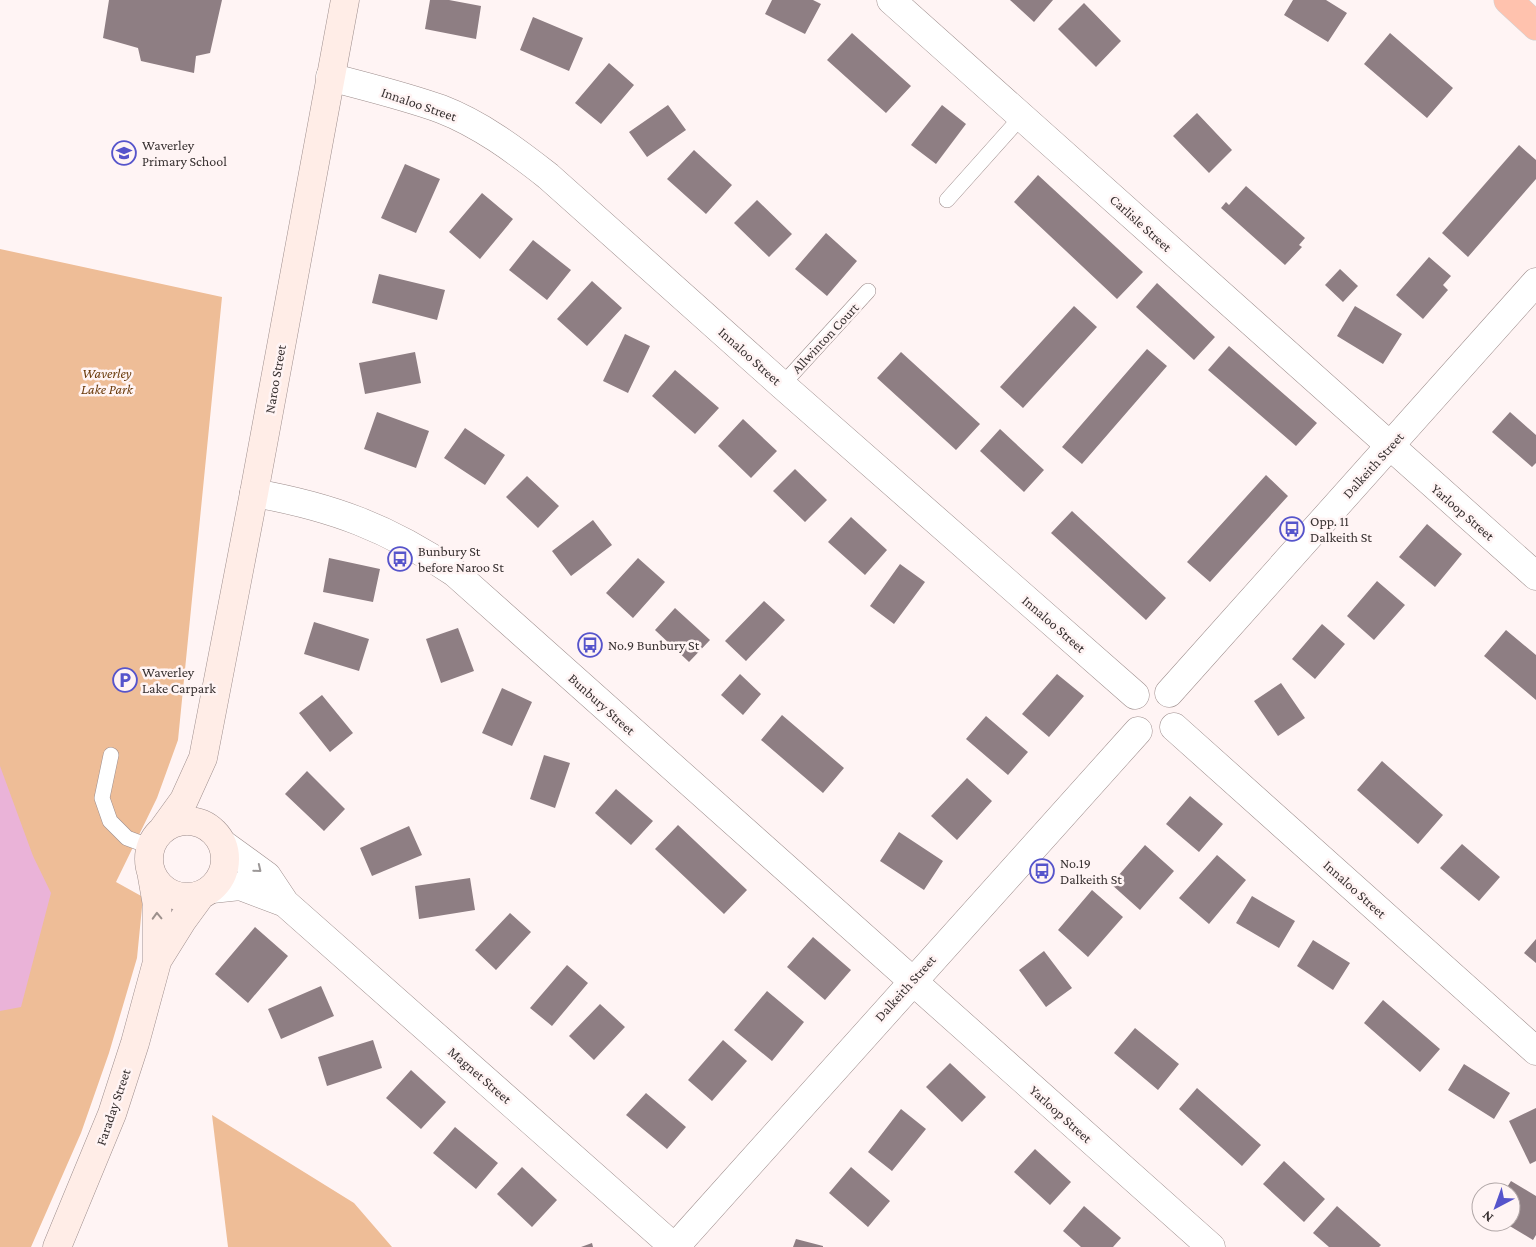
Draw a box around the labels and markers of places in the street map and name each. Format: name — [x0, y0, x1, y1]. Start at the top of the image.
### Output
place label: Waverley Primary School — [142, 137, 227, 169]
school or university icon: Waverley Primary School — [111, 140, 137, 166]
place label: Opp. 11 Dalkeith St — [1310, 513, 1372, 545]
bus stop icon: Opp. 11 Dalkeith St — [1279, 516, 1305, 542]
place label: Bunbury St before Naroo St — [418, 543, 504, 575]
bus stop icon: Bunbury St before Naroo St — [387, 546, 413, 572]
bus stop icon: No.9 Bunbury St — [577, 632, 603, 658]
place label: No.9 Bunbury St — [608, 637, 700, 653]
place label: Waverley Lake Carpark — [142, 664, 216, 696]
parking icon: Waverley Lake Carpark — [112, 667, 138, 693]
place label: No.19 Dalkeith St — [1060, 855, 1122, 887]
bus stop icon: No.19 Dalkeith St — [1029, 858, 1055, 884]

